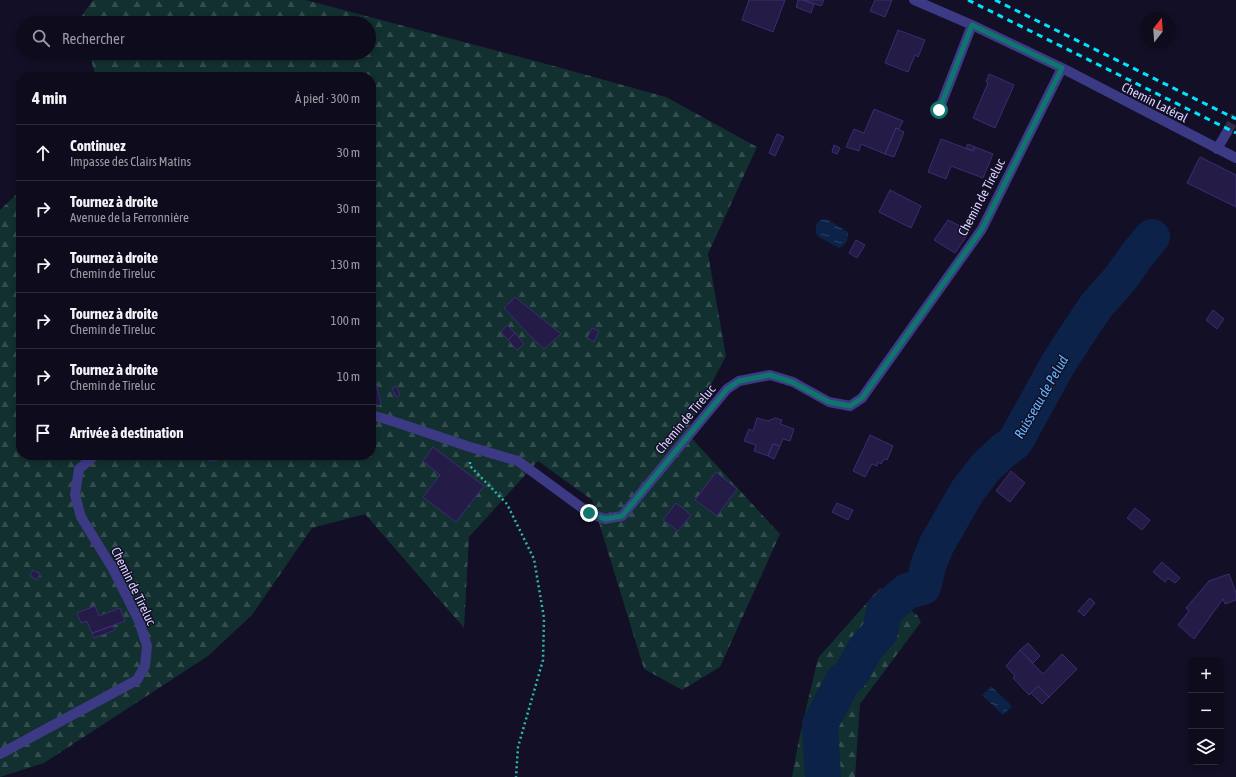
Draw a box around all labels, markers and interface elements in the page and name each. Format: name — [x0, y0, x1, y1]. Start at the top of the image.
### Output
north arrow — [1140, 12, 1176, 48]
search box — [16, 16, 376, 60]
icon: search — [30, 27, 52, 49]
text: Rechercher — [62, 30, 124, 47]
street label: Chemin Latéral — [1119, 79, 1191, 126]
text: 4 min — [32, 88, 67, 108]
text: À pied · 300 m — [295, 91, 360, 106]
route start — [930, 101, 948, 119]
text: Continuez — [70, 137, 126, 154]
icon: ahead — [32, 142, 54, 164]
text: 30 m — [337, 145, 360, 160]
text: Impasse des Clairs Matins — [70, 154, 191, 169]
street label: Chemin de Tireluc — [955, 156, 1008, 238]
text: Tournez à droite — [70, 193, 158, 210]
icon: right — [32, 198, 54, 220]
text: 30 m — [337, 201, 360, 216]
text: Avenue de la Ferronnière — [70, 210, 189, 225]
text: Tournez à droite — [70, 249, 158, 266]
icon: right — [32, 254, 54, 276]
text: 130 m — [331, 257, 360, 272]
text: Chemin de Tireluc — [70, 266, 155, 281]
text: Tournez à droite — [70, 305, 158, 322]
icon: right — [32, 310, 54, 332]
text: 100 m — [331, 313, 360, 328]
text: Chemin de Tireluc — [70, 322, 155, 337]
water label: Ruisseau de Pelud — [1011, 352, 1071, 441]
text: Tournez à droite — [70, 361, 158, 378]
icon: right — [32, 366, 54, 388]
text: 10 m — [337, 369, 360, 384]
text: Chemin de Tireluc — [70, 378, 155, 393]
street label: Chemin de Tireluc — [652, 382, 719, 457]
icon: arrive — [32, 422, 54, 444]
text: Arrivée à destination — [70, 424, 184, 441]
route end — [580, 504, 598, 522]
street label: Chemin de Tireluc — [108, 545, 159, 628]
map controls — [1188, 657, 1224, 765]
button: + — [1188, 657, 1224, 693]
button: − — [1188, 693, 1224, 729]
button: layers — [1188, 729, 1224, 765]

